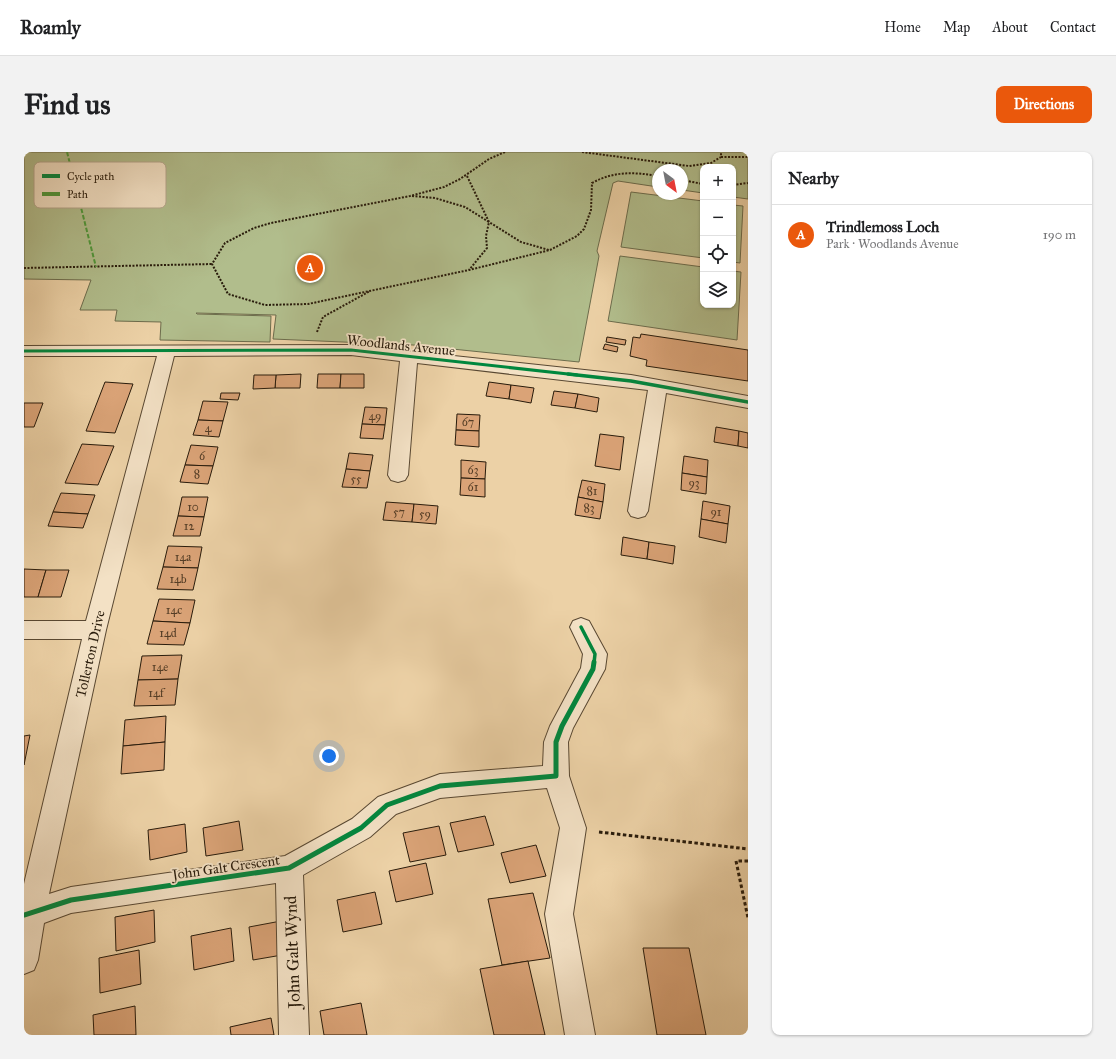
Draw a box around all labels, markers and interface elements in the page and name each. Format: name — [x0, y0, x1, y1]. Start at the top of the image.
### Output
text: Roamly — [20, 16, 81, 39]
text: Home — [884, 19, 921, 36]
text: Map — [943, 19, 970, 36]
text: About — [992, 19, 1028, 36]
text: Contact — [1050, 19, 1096, 36]
button: Directions — [996, 86, 1092, 123]
text: Find us — [24, 87, 110, 122]
legend — [34, 162, 166, 208]
north arrow — [652, 164, 688, 200]
map controls — [700, 164, 736, 308]
button: + — [700, 164, 736, 200]
text: Nearby — [788, 168, 839, 189]
text: Cycle path — [67, 170, 114, 183]
text: Path — [67, 188, 88, 201]
button: − — [700, 200, 736, 236]
text: Trindlemoss Loch — [826, 218, 939, 236]
text: A — [797, 227, 805, 243]
text: 190 m — [1043, 227, 1076, 243]
button: locate — [700, 236, 736, 272]
text: Park · Woodlands Avenue — [826, 236, 959, 252]
pin: A — [297, 253, 323, 283]
button: layers — [700, 272, 736, 308]
street label: Woodlands Avenue — [346, 331, 456, 360]
house number: 49 — [368, 409, 382, 423]
house number: 67 — [462, 415, 474, 429]
house number: 4 — [205, 421, 212, 435]
house number: 6 — [199, 449, 206, 463]
house number: 63 — [468, 463, 479, 477]
house number: 8 — [194, 467, 200, 481]
house number: 55 — [350, 472, 362, 486]
house number: 93 — [688, 476, 700, 490]
house number: 61 — [468, 480, 479, 494]
house number: 81 — [586, 484, 598, 498]
house number: 10 — [187, 500, 199, 514]
house number: 83 — [583, 501, 595, 515]
house number: 57 — [393, 505, 405, 519]
house number: 91 — [710, 505, 722, 519]
house number: 59 — [419, 507, 431, 521]
house number: 12 — [184, 519, 194, 533]
house number: 14a — [175, 550, 192, 564]
house number: 14b — [169, 572, 187, 586]
house number: 14c — [166, 603, 182, 617]
street label: Tollerton Drive — [72, 609, 109, 699]
house number: 14d — [159, 626, 177, 640]
house number: 14e — [152, 660, 168, 674]
house number: 14f — [148, 686, 166, 700]
your location — [319, 746, 339, 766]
street label: John Galt Crescent — [169, 852, 281, 885]
street label: John Galt Wynd — [280, 895, 305, 1011]

